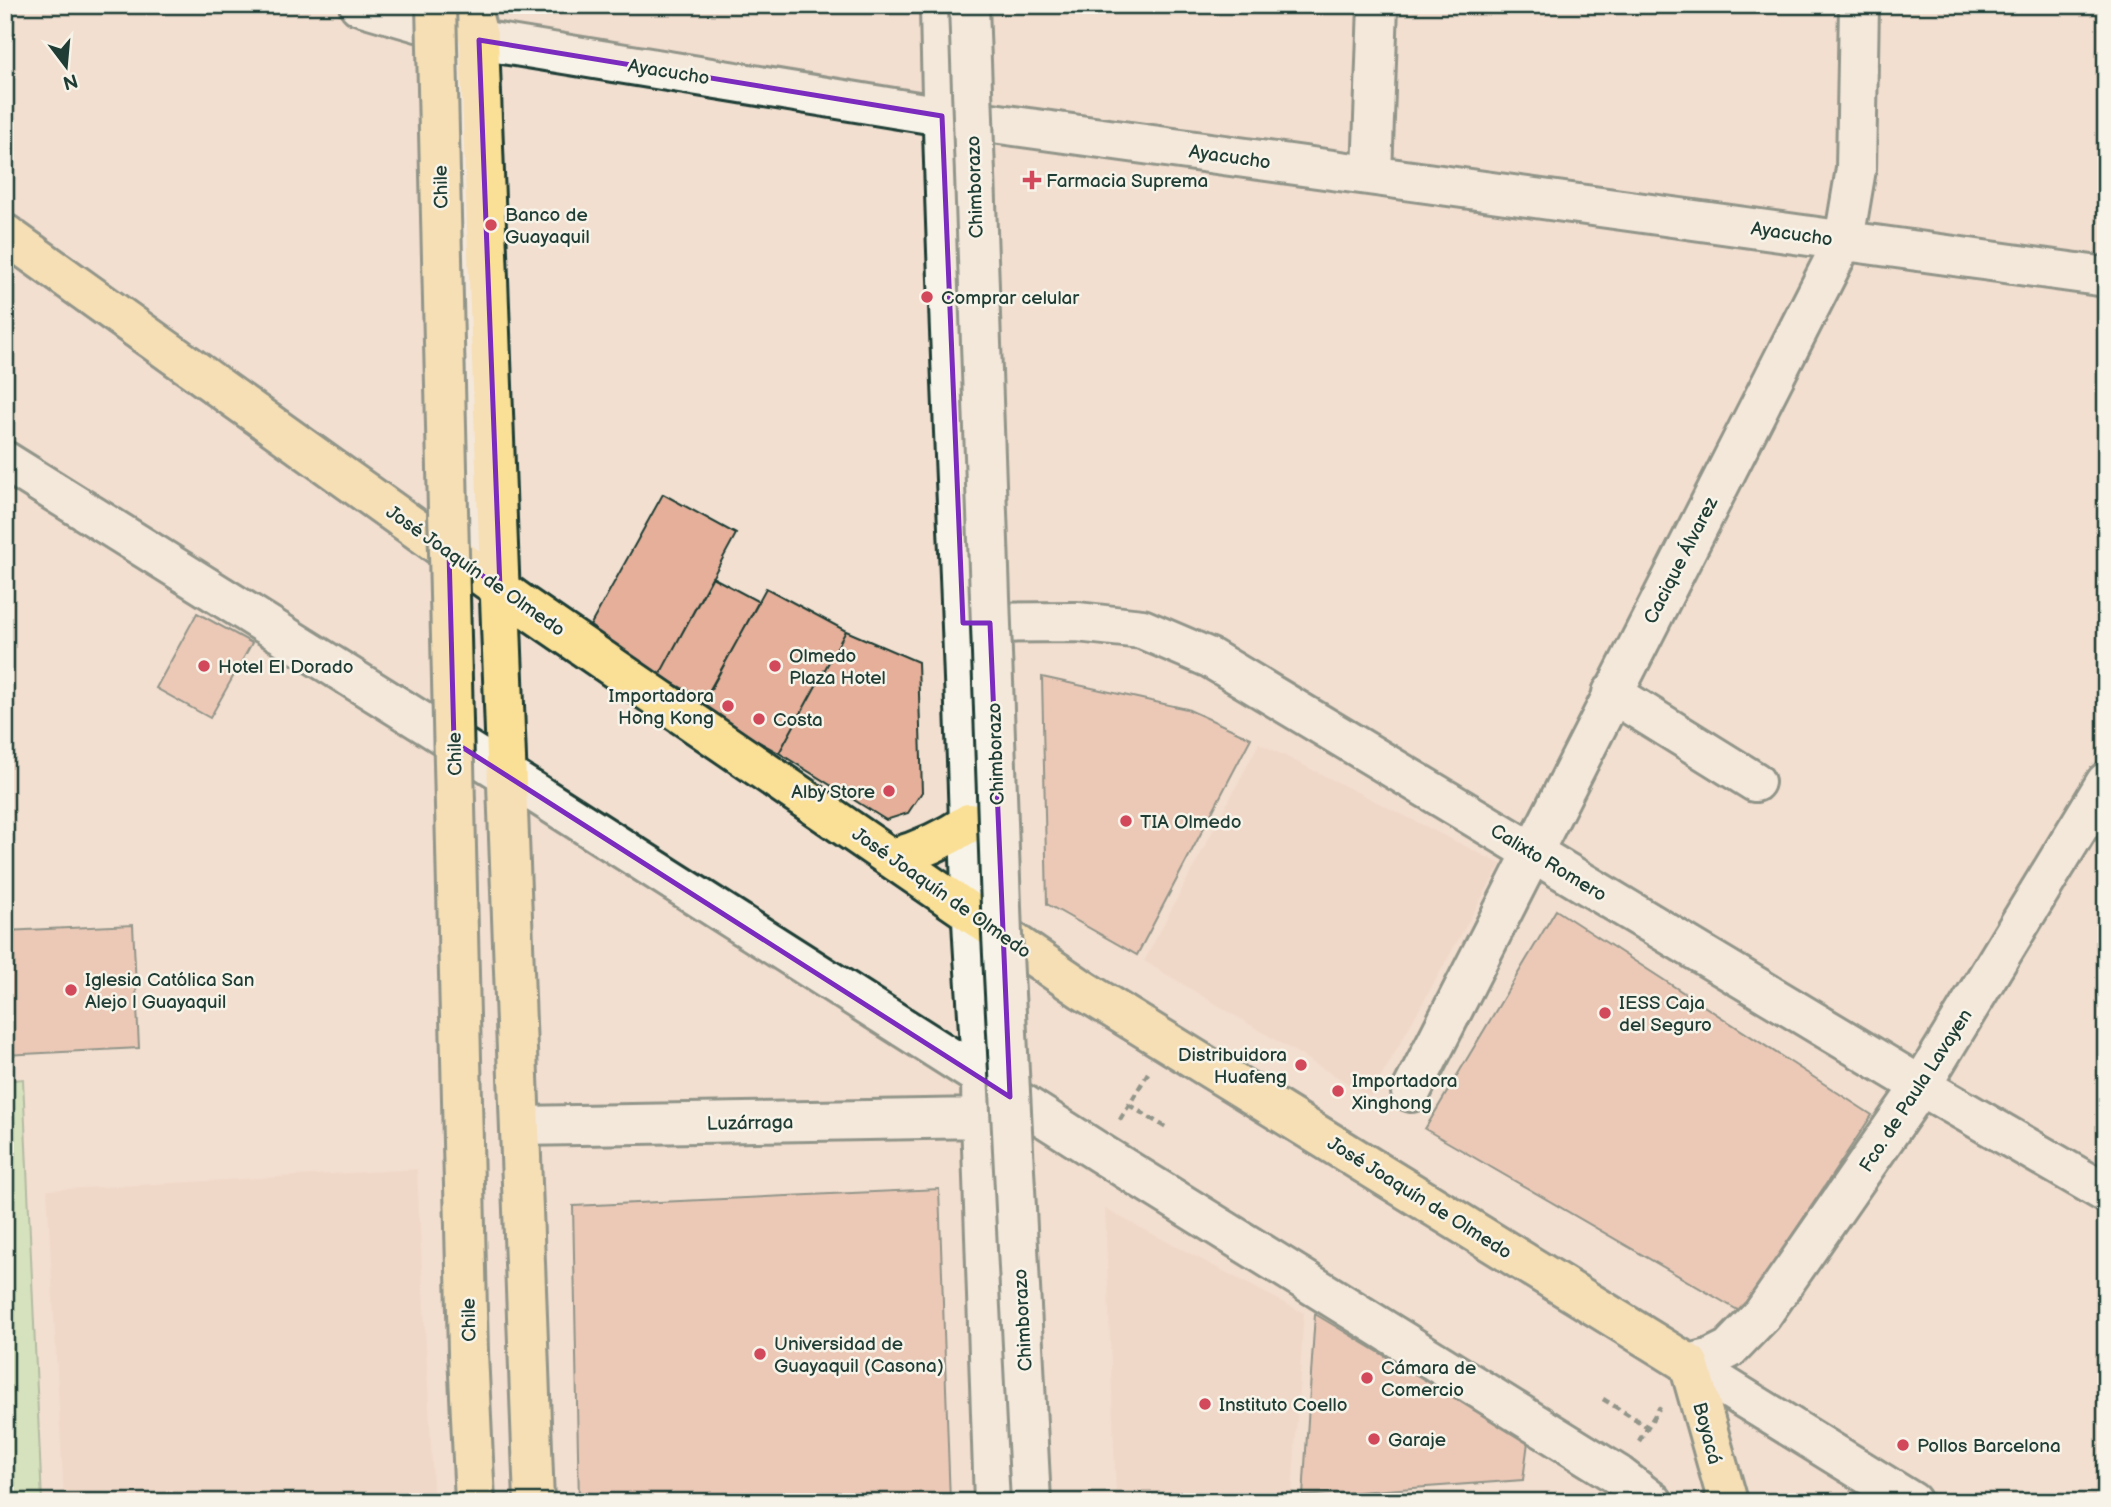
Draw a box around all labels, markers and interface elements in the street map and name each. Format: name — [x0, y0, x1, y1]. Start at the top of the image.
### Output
north arrow — [32, 32, 102, 102]
street label: Ayacucho — [626, 55, 711, 90]
text: N — [60, 68, 80, 94]
street label: Chimborazo — [962, 135, 989, 239]
street label: Ayacucho — [1187, 140, 1272, 175]
street label: Chile — [430, 165, 453, 209]
place label: Farmacia Suprema — [1046, 170, 1208, 193]
marker: Farmacia Suprema — [1024, 172, 1040, 188]
place label: Banco de Guayaquil — [505, 204, 590, 249]
marker: Banco de Guayaquil — [483, 217, 499, 233]
street label: Ayacucho — [1749, 217, 1834, 252]
place label: Comprar celular — [941, 287, 1080, 310]
marker: Comprar celular — [919, 289, 935, 305]
street label: Cacique Álvarez — [1639, 492, 1724, 628]
street label: José Joaquín de Olmedo — [381, 501, 569, 642]
place label: Olmedo Plaza Hotel — [789, 645, 886, 690]
place label: Hotel El Dorado — [218, 656, 354, 679]
marker: Hotel El Dorado — [196, 658, 212, 674]
marker: Olmedo Plaza Hotel — [767, 658, 783, 674]
place label: Importadora Hong Kong — [609, 685, 714, 730]
marker: Importadora Hong Kong — [720, 698, 736, 714]
street label: Chimborazo — [983, 702, 1010, 806]
place label: Costa — [773, 709, 823, 732]
marker: Costa — [751, 711, 767, 727]
street label: Chile — [444, 732, 467, 776]
place label: Alby Store — [791, 781, 875, 804]
marker: Alby Store — [881, 783, 897, 799]
place label: TIA Olmedo — [1140, 811, 1241, 834]
marker: TIA Olmedo — [1118, 813, 1134, 829]
street label: Calixto Romero — [1486, 820, 1611, 907]
street label: José Joaquín de Olmedo — [847, 823, 1035, 964]
place label: Iglesia Católica San Alejo | Guayaquil — [85, 969, 255, 1014]
marker: Iglesia Católica San Alejo | Guayaquil — [63, 982, 79, 998]
place label: IESS Caja del Seguro — [1619, 992, 1712, 1037]
marker: IESS Caja del Seguro — [1597, 1005, 1613, 1021]
street label: Fco. de Paula Lavayen — [1855, 1005, 1978, 1177]
place label: Distribuidora Huafeng — [1178, 1044, 1287, 1089]
marker: Distribuidora Huafeng — [1293, 1057, 1309, 1073]
place label: Importadora Xinghong — [1351, 1070, 1457, 1115]
marker: Importadora Xinghong — [1330, 1083, 1346, 1099]
street label: Luzárraga — [706, 1111, 794, 1136]
street label: José Joaquín de Olmedo — [1323, 1132, 1516, 1264]
street label: Chimborazo — [1009, 1268, 1038, 1372]
street label: Chile — [458, 1298, 481, 1342]
place label: Universidad de Guayaquil (Casona) — [774, 1333, 944, 1378]
marker: Universidad de Guayaquil (Casona) — [752, 1346, 768, 1362]
place label: Cámara de Comercio — [1381, 1357, 1476, 1402]
marker: Cámara de Comercio — [1359, 1370, 1375, 1386]
place label: Instituto Coello — [1219, 1394, 1348, 1417]
marker: Instituto Coello — [1197, 1396, 1213, 1412]
street label: Boyacá — [1687, 1400, 1726, 1467]
place label: Garaje — [1388, 1429, 1446, 1452]
marker: Garaje — [1366, 1431, 1382, 1447]
place label: Pollos Barcelona — [1917, 1435, 2061, 1458]
marker: Pollos Barcelona — [1895, 1437, 1911, 1453]

